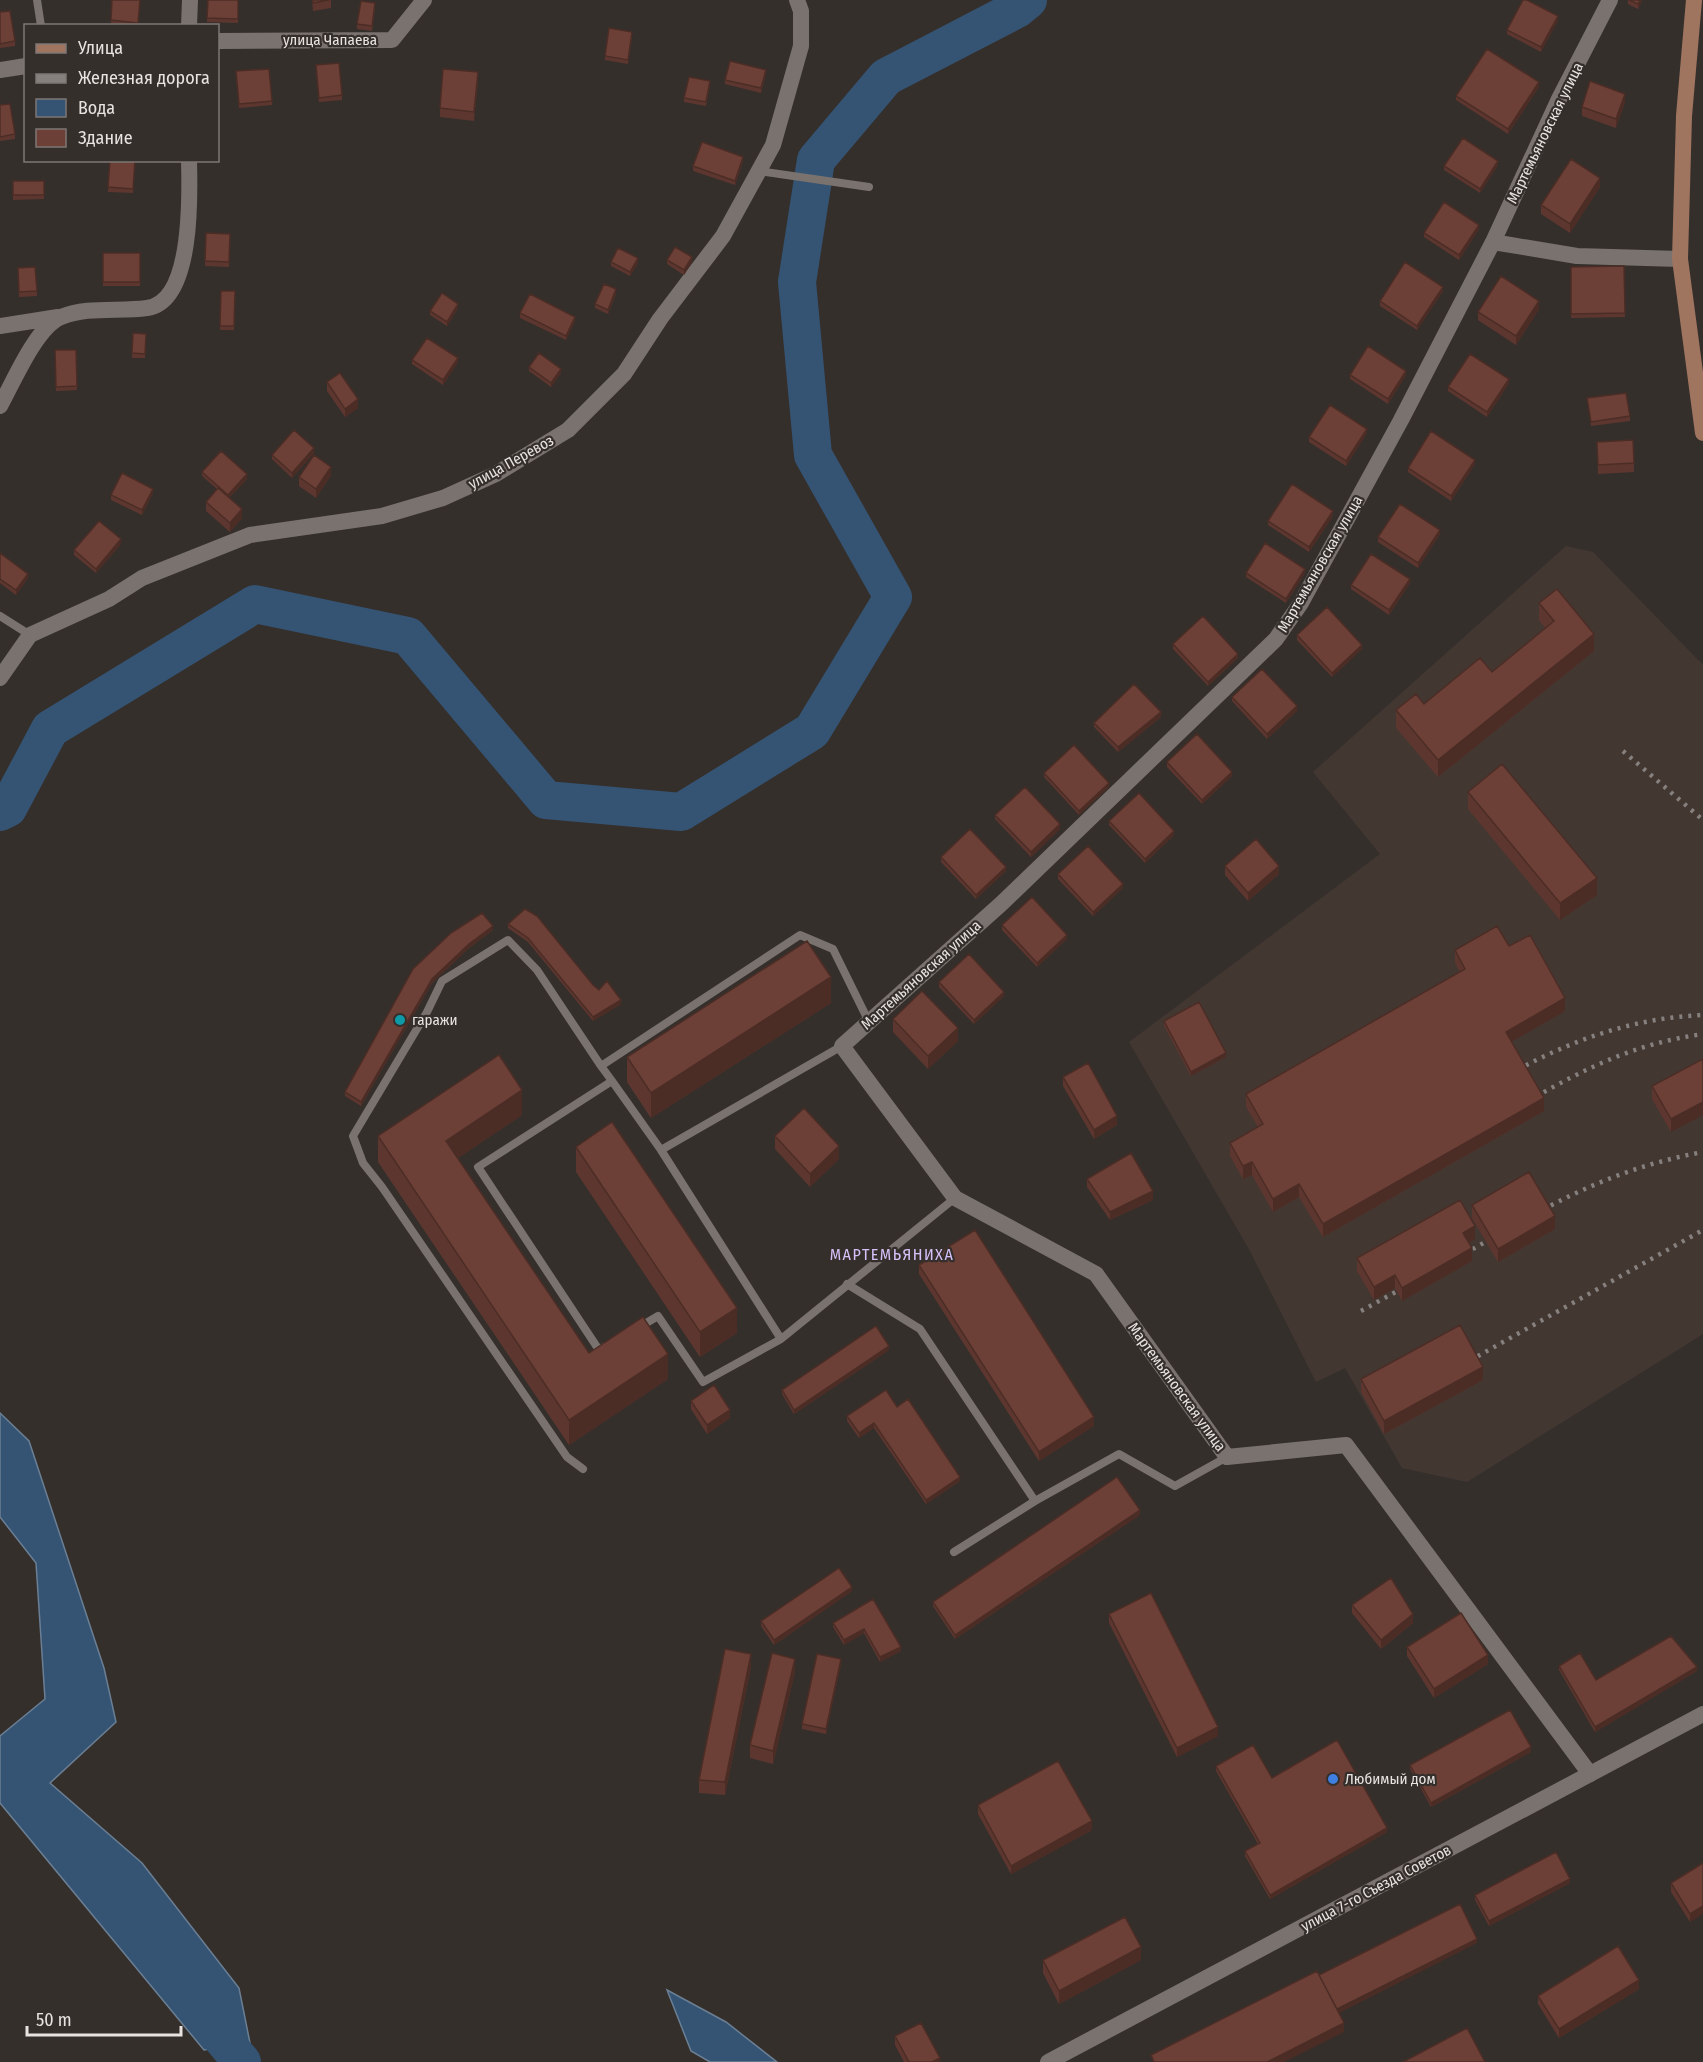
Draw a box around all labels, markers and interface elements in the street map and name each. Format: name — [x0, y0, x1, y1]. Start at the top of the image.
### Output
legend — [24, 24, 219, 162]
street label: улица Чапаева — [283, 31, 377, 49]
text: Улица — [77, 37, 123, 59]
street label: Мартемьяновская улица — [1503, 60, 1587, 206]
text: Железная дорога — [78, 67, 210, 89]
text: Вода — [78, 97, 115, 119]
text: Здание — [78, 127, 133, 149]
street label: улица Перевоз — [465, 431, 557, 493]
street label: Мартемьяновская улица — [1274, 492, 1366, 636]
street label: Мартемьяновская улица — [857, 917, 985, 1033]
place label: гаражи — [412, 1011, 457, 1029]
marker: гаражи — [393, 1013, 407, 1027]
district label: МАРТЕМЬЯНИХА — [830, 1245, 954, 1264]
street label: Мартемьяновская улица — [1124, 1319, 1230, 1455]
place label: Любимый дом — [1345, 1770, 1436, 1788]
marker: Любимый дом — [1326, 1772, 1340, 1786]
street label: улица 7-го Съезда Советов — [1298, 1841, 1454, 1935]
scale bar — [27, 1999, 182, 2037]
text: 50 m — [36, 2009, 72, 2031]

